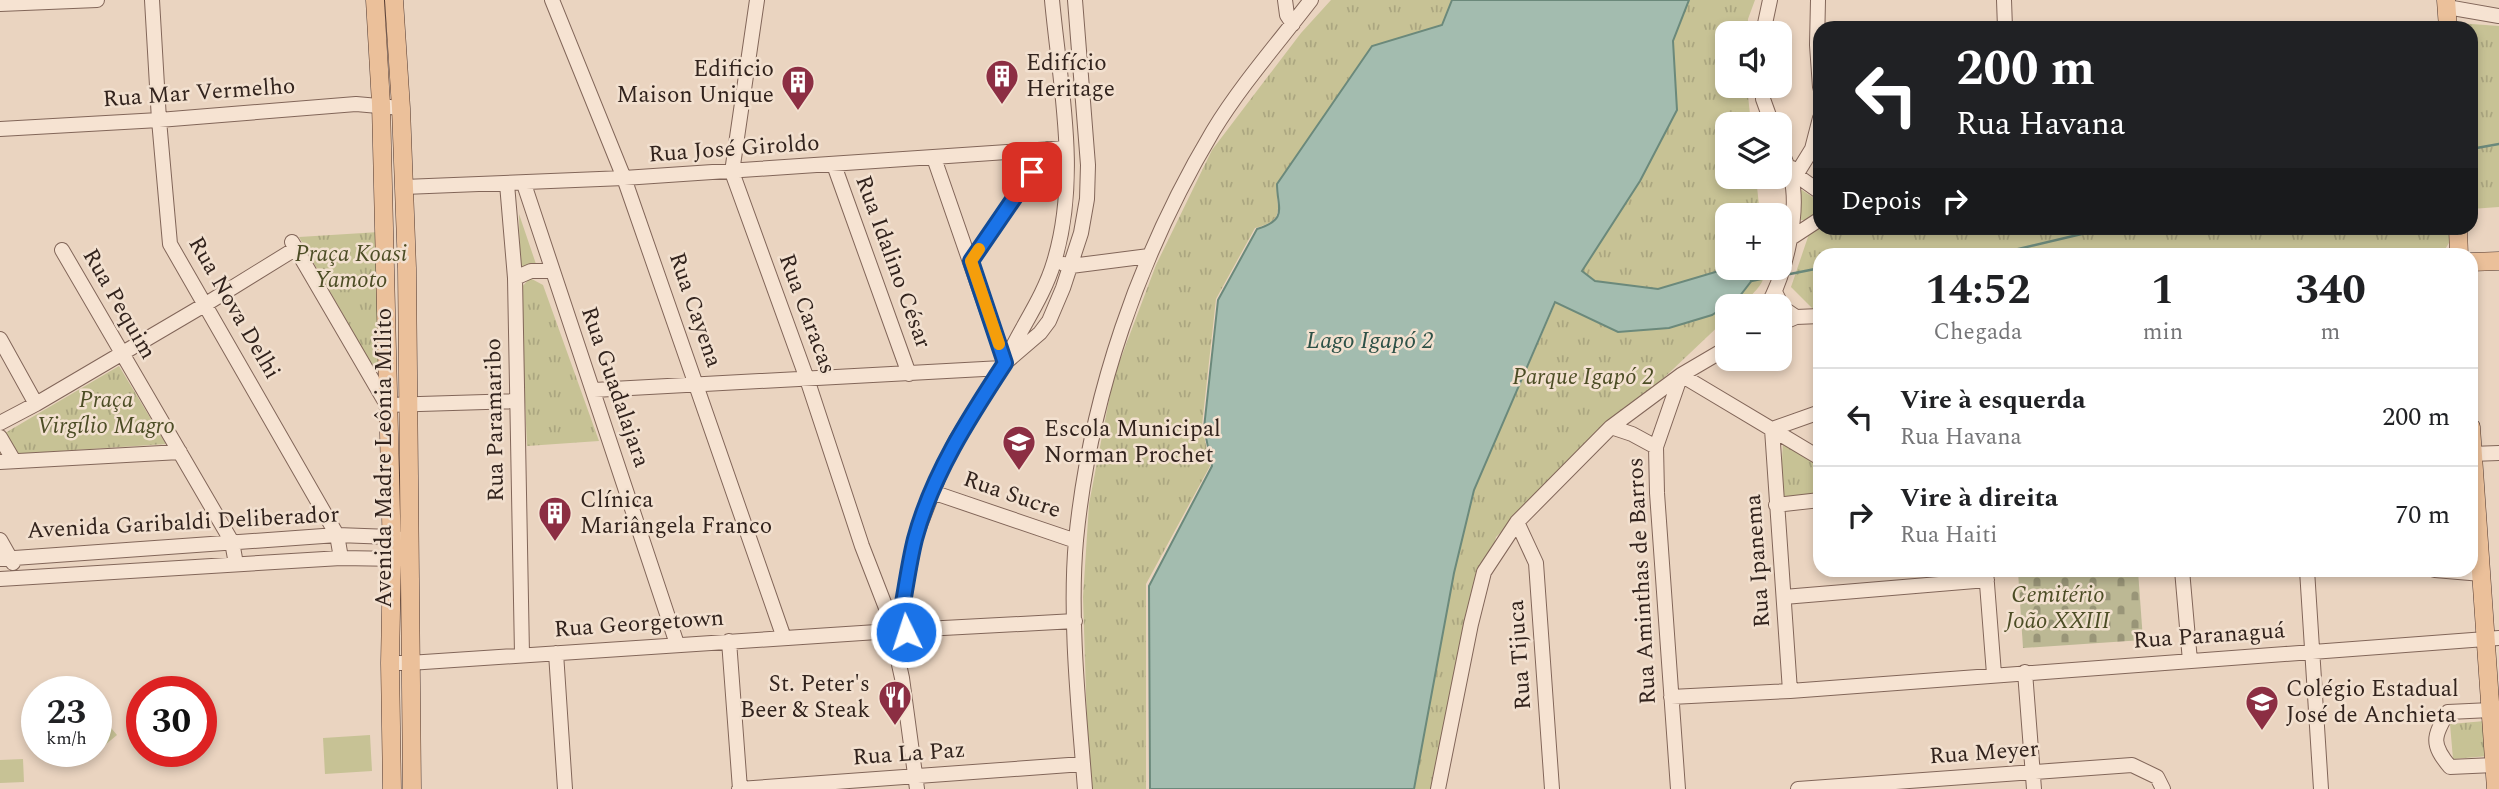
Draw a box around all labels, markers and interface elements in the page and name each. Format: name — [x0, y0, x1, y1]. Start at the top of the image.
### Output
map controls — [1715, 21, 1792, 371]
button: sound — [1715, 21, 1792, 98]
text: 200 m — [1956, 32, 2095, 107]
place label: Edifício Heritage — [1026, 46, 1115, 107]
icon: left — [1841, 49, 1932, 140]
place label: Edificio Maison Unique — [617, 52, 774, 113]
building icon: Edifício Heritage — [983, 57, 1021, 106]
building icon: Edificio Maison Unique — [779, 63, 817, 112]
street label: Rua Mar Vermelho — [102, 69, 296, 117]
text: Rua Havana — [1956, 100, 2125, 149]
button: layers — [1715, 112, 1792, 189]
street label: Rua José Giroldo — [647, 126, 821, 172]
pin — [1002, 142, 1062, 202]
icon: arrive — [1013, 153, 1051, 191]
street label: Rua Idalino César — [845, 171, 941, 353]
text: Depois — [1841, 181, 1922, 221]
icon: right — [1936, 182, 1974, 220]
button: + — [1715, 203, 1792, 280]
street label: Rua Nova Delhi — [179, 230, 289, 386]
park label: Praça Koasi Yamoto — [295, 237, 407, 298]
street label: Rua Pequim — [73, 242, 165, 366]
street label: Rua Cayena — [659, 248, 731, 372]
street label: Rua Caracas — [769, 249, 845, 379]
text: 14:52 — [1925, 259, 2031, 322]
text: 1 — [2151, 259, 2175, 322]
text: 340 — [2295, 259, 2366, 322]
button: − — [1715, 294, 1792, 371]
street label: Rua Guadalajara — [571, 302, 659, 472]
street label: Avenida Madre Leônia Milito — [367, 308, 402, 608]
text: Chegada — [1933, 315, 2022, 350]
text: min — [2143, 315, 2183, 350]
text: m — [2321, 315, 2340, 350]
water label: Lago Igapó 2 — [1306, 323, 1434, 359]
street label: Rua Paramaribo — [476, 338, 514, 502]
park label: Parque Igapó 2 — [1512, 360, 1654, 395]
text: Vire à esquerda — [1900, 380, 2086, 420]
park label: Praça Virgílio Magro — [37, 383, 175, 444]
text: 200 m — [2382, 397, 2450, 437]
icon: left — [1841, 398, 1879, 436]
place label: Escola Municipal Norman Prochet — [1044, 412, 1221, 473]
text: Rua Havana — [1900, 420, 2022, 455]
school or university icon: Escola Municipal Norman Prochet — [1000, 423, 1038, 472]
street label: Rua Aminthas de Barros — [1618, 456, 1666, 706]
street label: Rua Sucre — [958, 462, 1066, 528]
text: Vire à direita — [1900, 478, 2058, 518]
place label: Clínica Mariângela Franco — [580, 483, 772, 544]
street label: Rua Ipanema — [1736, 493, 1780, 629]
building icon: Clínica Mariângela Franco — [536, 494, 574, 543]
text: 70 m — [2395, 495, 2450, 535]
icon: right — [1841, 496, 1879, 534]
street label: Avenida Garibaldi Deliberador — [26, 497, 340, 549]
text: Rua Haiti — [1900, 518, 1998, 553]
park label: Cemitério João XXIII — [2003, 578, 2111, 639]
position arrow — [869, 595, 943, 669]
street label: Rua Tijuca — [1499, 599, 1541, 711]
street label: Rua Georgetown — [553, 601, 725, 647]
street label: Rua Paranaguá — [2132, 613, 2286, 659]
place label: St. Peter's Beer & Steak — [740, 667, 870, 728]
place label: Colégio Estadual José de Anchieta — [2286, 672, 2459, 733]
speed limit sign: 30 — [126, 676, 217, 767]
restaurant icon: St. Peter's Beer & Steak — [876, 678, 914, 727]
school or university icon: Colégio Estadual José de Anchieta — [2243, 683, 2281, 732]
text: 23 — [47, 686, 86, 739]
text: km/h — [46, 725, 87, 752]
street label: Rua Meyer — [1928, 732, 2040, 774]
street label: Rua La Paz — [851, 733, 967, 775]

